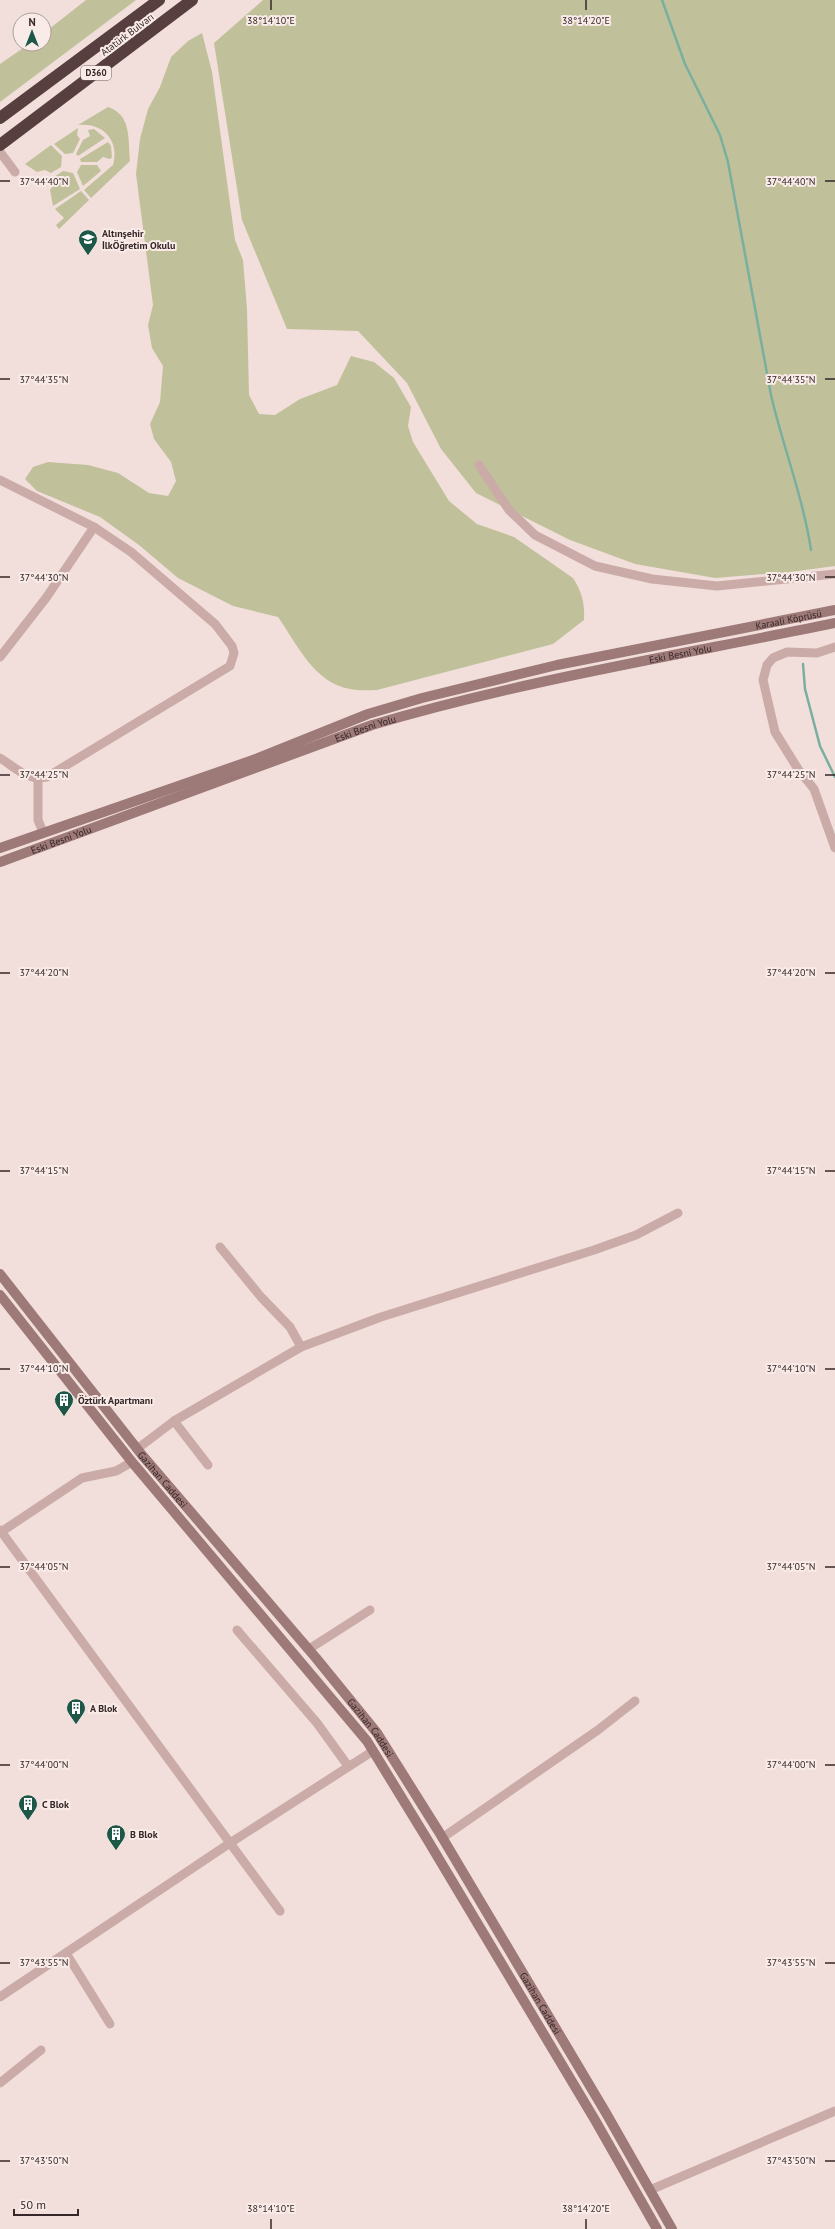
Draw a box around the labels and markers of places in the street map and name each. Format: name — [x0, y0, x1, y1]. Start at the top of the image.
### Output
place label: Altınşehir İlkÖğretim Okulu — [102, 227, 175, 252]
school or university icon: Altınşehir İlkÖğretim Okulu — [77, 228, 99, 256]
building icon: Öztürk Apartmanı — [53, 1389, 75, 1417]
place label: Öztürk Apartmanı — [78, 1394, 153, 1407]
building icon: A Blok — [65, 1697, 87, 1725]
place label: A Blok — [90, 1702, 117, 1715]
building icon: C Blok — [17, 1793, 39, 1821]
place label: C Blok — [42, 1798, 69, 1811]
building icon: B Blok — [105, 1823, 127, 1851]
place label: B Blok — [130, 1828, 158, 1841]

